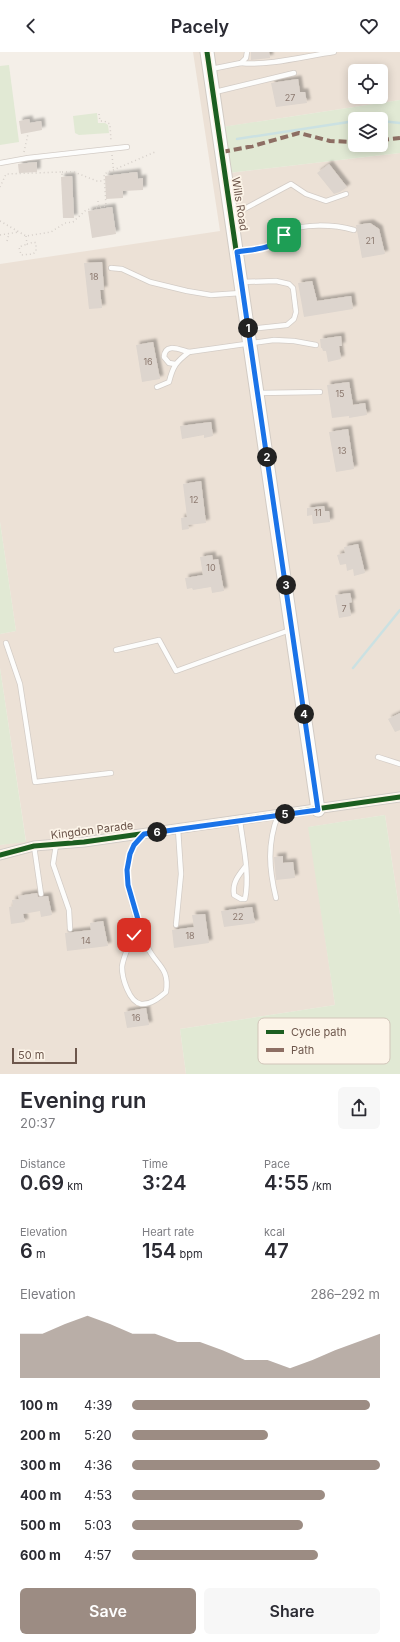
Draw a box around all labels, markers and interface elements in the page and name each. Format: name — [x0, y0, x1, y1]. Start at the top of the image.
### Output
icon: back — [20, 15, 42, 37]
icon: heart — [358, 15, 380, 37]
text: Pacely — [171, 16, 229, 37]
map controls — [348, 64, 388, 152]
button: locate — [348, 64, 388, 104]
house number: 27 — [285, 92, 295, 103]
button: layers — [348, 112, 388, 152]
street label: Wills Road — [229, 176, 251, 232]
pin — [267, 218, 301, 252]
icon: arrive — [273, 224, 295, 246]
house number: 21 — [365, 235, 375, 246]
house number: 18 — [89, 271, 99, 282]
pin: 1 — [238, 318, 258, 338]
text: 1 — [246, 321, 250, 335]
house number: 16 — [143, 356, 153, 367]
house number: 15 — [335, 388, 345, 399]
house number: 13 — [337, 445, 347, 456]
pin: 2 — [257, 447, 277, 467]
text: 2 — [264, 450, 270, 464]
house number: 12 — [189, 494, 199, 505]
house number: 11 — [314, 507, 322, 518]
house number: 10 — [206, 562, 216, 573]
pin: 3 — [276, 575, 296, 595]
text: 3 — [282, 578, 290, 592]
house number: 7 — [341, 603, 347, 614]
pin: 4 — [294, 704, 314, 724]
text: 4 — [300, 707, 308, 721]
pin: 5 — [275, 804, 295, 824]
text: 5 — [281, 807, 289, 821]
street label: Kingdon Parade — [50, 818, 134, 842]
pin: 6 — [147, 822, 167, 842]
text: 6 — [153, 825, 161, 839]
house number: 22 — [233, 911, 243, 922]
pin — [117, 918, 151, 952]
icon: check — [123, 924, 145, 946]
house number: 18 — [185, 930, 195, 941]
house number: 14 — [81, 935, 91, 946]
house number: 16 — [131, 1012, 141, 1023]
legend — [258, 1018, 390, 1064]
text: Cycle path — [291, 1025, 347, 1039]
text: Path — [291, 1043, 314, 1057]
scale bar — [12, 1046, 77, 1065]
text: 50 m — [18, 1048, 44, 1062]
text: Evening run — [20, 1087, 146, 1113]
button: share — [338, 1087, 380, 1129]
text: 20:37 — [20, 1115, 55, 1131]
text: Distance — [20, 1157, 65, 1171]
text: Time — [142, 1157, 168, 1171]
text: Pace — [264, 1157, 290, 1171]
text: 0.69 — [20, 1171, 64, 1195]
text: 3:24 — [142, 1171, 187, 1195]
text: 4:55 — [264, 1171, 309, 1195]
text: km — [64, 1179, 83, 1193]
text: /km — [309, 1179, 332, 1193]
text: Elevation — [20, 1225, 67, 1239]
text: Heart rate — [142, 1225, 194, 1239]
text: kcal — [264, 1225, 285, 1239]
text: 6 — [20, 1239, 33, 1263]
text: 154 — [142, 1239, 176, 1263]
text: 47 — [264, 1239, 289, 1263]
text: m — [33, 1247, 46, 1261]
text: bpm — [176, 1247, 203, 1261]
text: Elevation — [20, 1286, 76, 1302]
text: 286–292 m — [311, 1286, 380, 1302]
text: 100 m — [20, 1397, 58, 1413]
text: 4:39 — [84, 1397, 112, 1413]
text: 200 m — [20, 1427, 61, 1443]
text: 5:20 — [84, 1427, 112, 1443]
text: 300 m — [20, 1457, 61, 1473]
text: 4:36 — [84, 1457, 112, 1473]
text: 400 m — [20, 1487, 61, 1503]
text: 4:53 — [84, 1487, 112, 1503]
text: 500 m — [20, 1517, 61, 1533]
text: 5:03 — [84, 1517, 112, 1533]
text: 600 m — [20, 1547, 61, 1563]
text: 4:57 — [84, 1547, 111, 1563]
button: Save — [20, 1588, 196, 1634]
button: Share — [204, 1588, 380, 1634]

